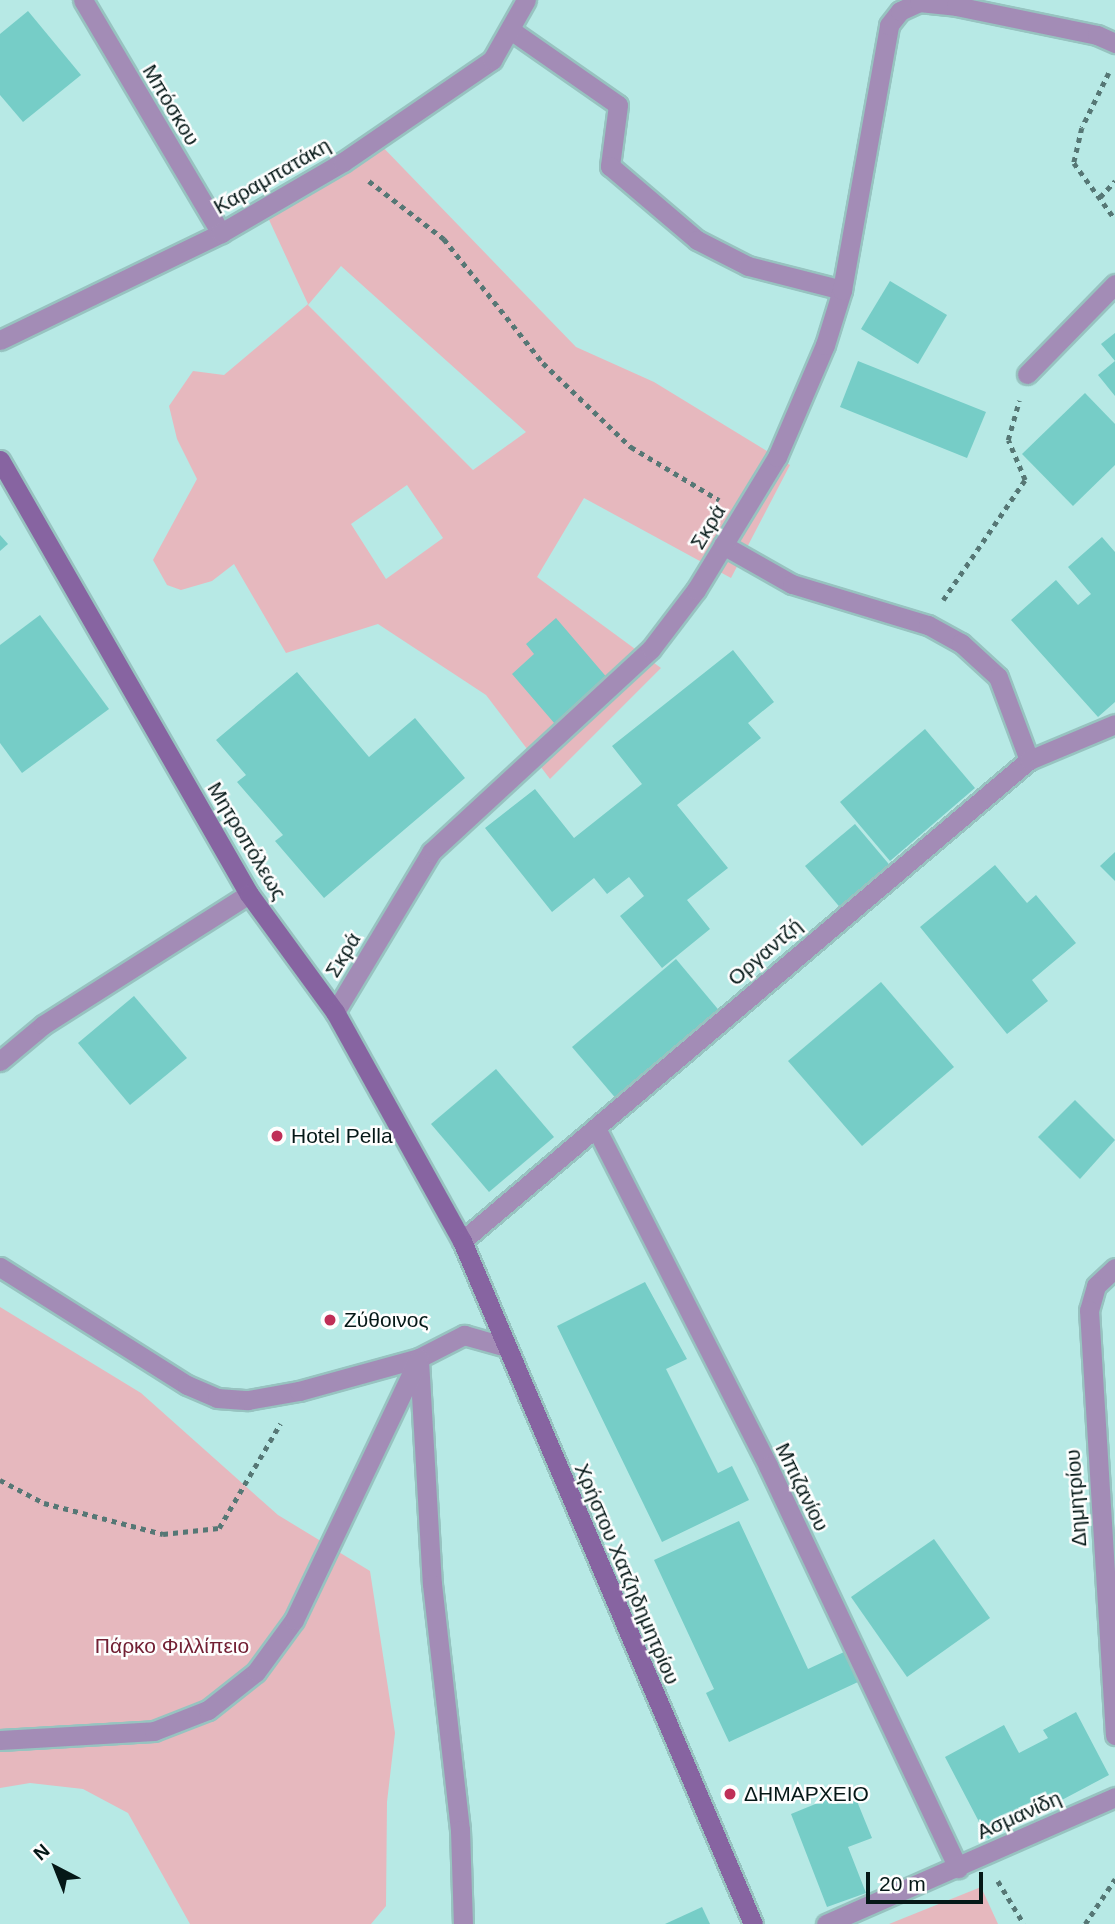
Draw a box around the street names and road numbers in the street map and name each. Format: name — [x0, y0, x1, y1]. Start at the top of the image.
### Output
street label: Μπόσκου — [137, 60, 205, 150]
street label: Καραμπατάκη — [209, 132, 335, 220]
street label: Σκρά — [685, 500, 731, 554]
street label: Μητροπόλεως — [202, 778, 292, 904]
street label: Οργαντζή — [723, 913, 807, 991]
street label: Σκρά — [320, 928, 366, 982]
street label: Μπιζανίου — [770, 1439, 834, 1535]
street label: Δημητρίου — [1060, 1448, 1092, 1548]
street label: Χρήστου Χατζηδημητρίου — [569, 1460, 685, 1688]
street label: Ασμανίδη — [973, 1785, 1065, 1845]

